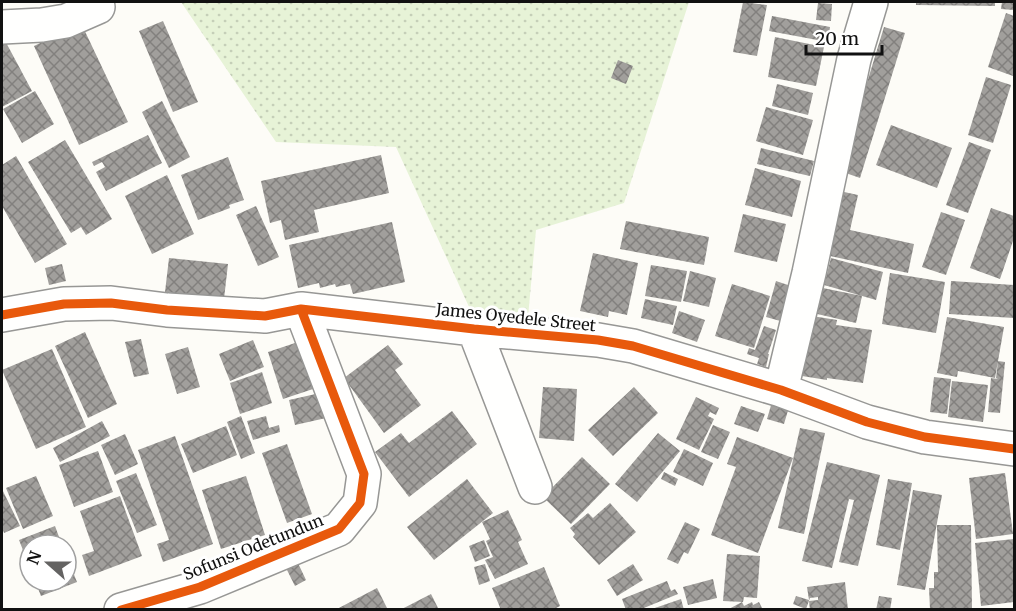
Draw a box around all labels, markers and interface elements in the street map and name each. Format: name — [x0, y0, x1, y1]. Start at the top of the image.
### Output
scale bar — [806, 18, 882, 56]
text: 20 m — [815, 27, 859, 50]
street label: James Oyedele Street — [434, 299, 598, 335]
street label: Sofunsi Odetundun — [180, 510, 326, 584]
north arrow — [18, 533, 78, 593]
text: N — [22, 548, 46, 567]

